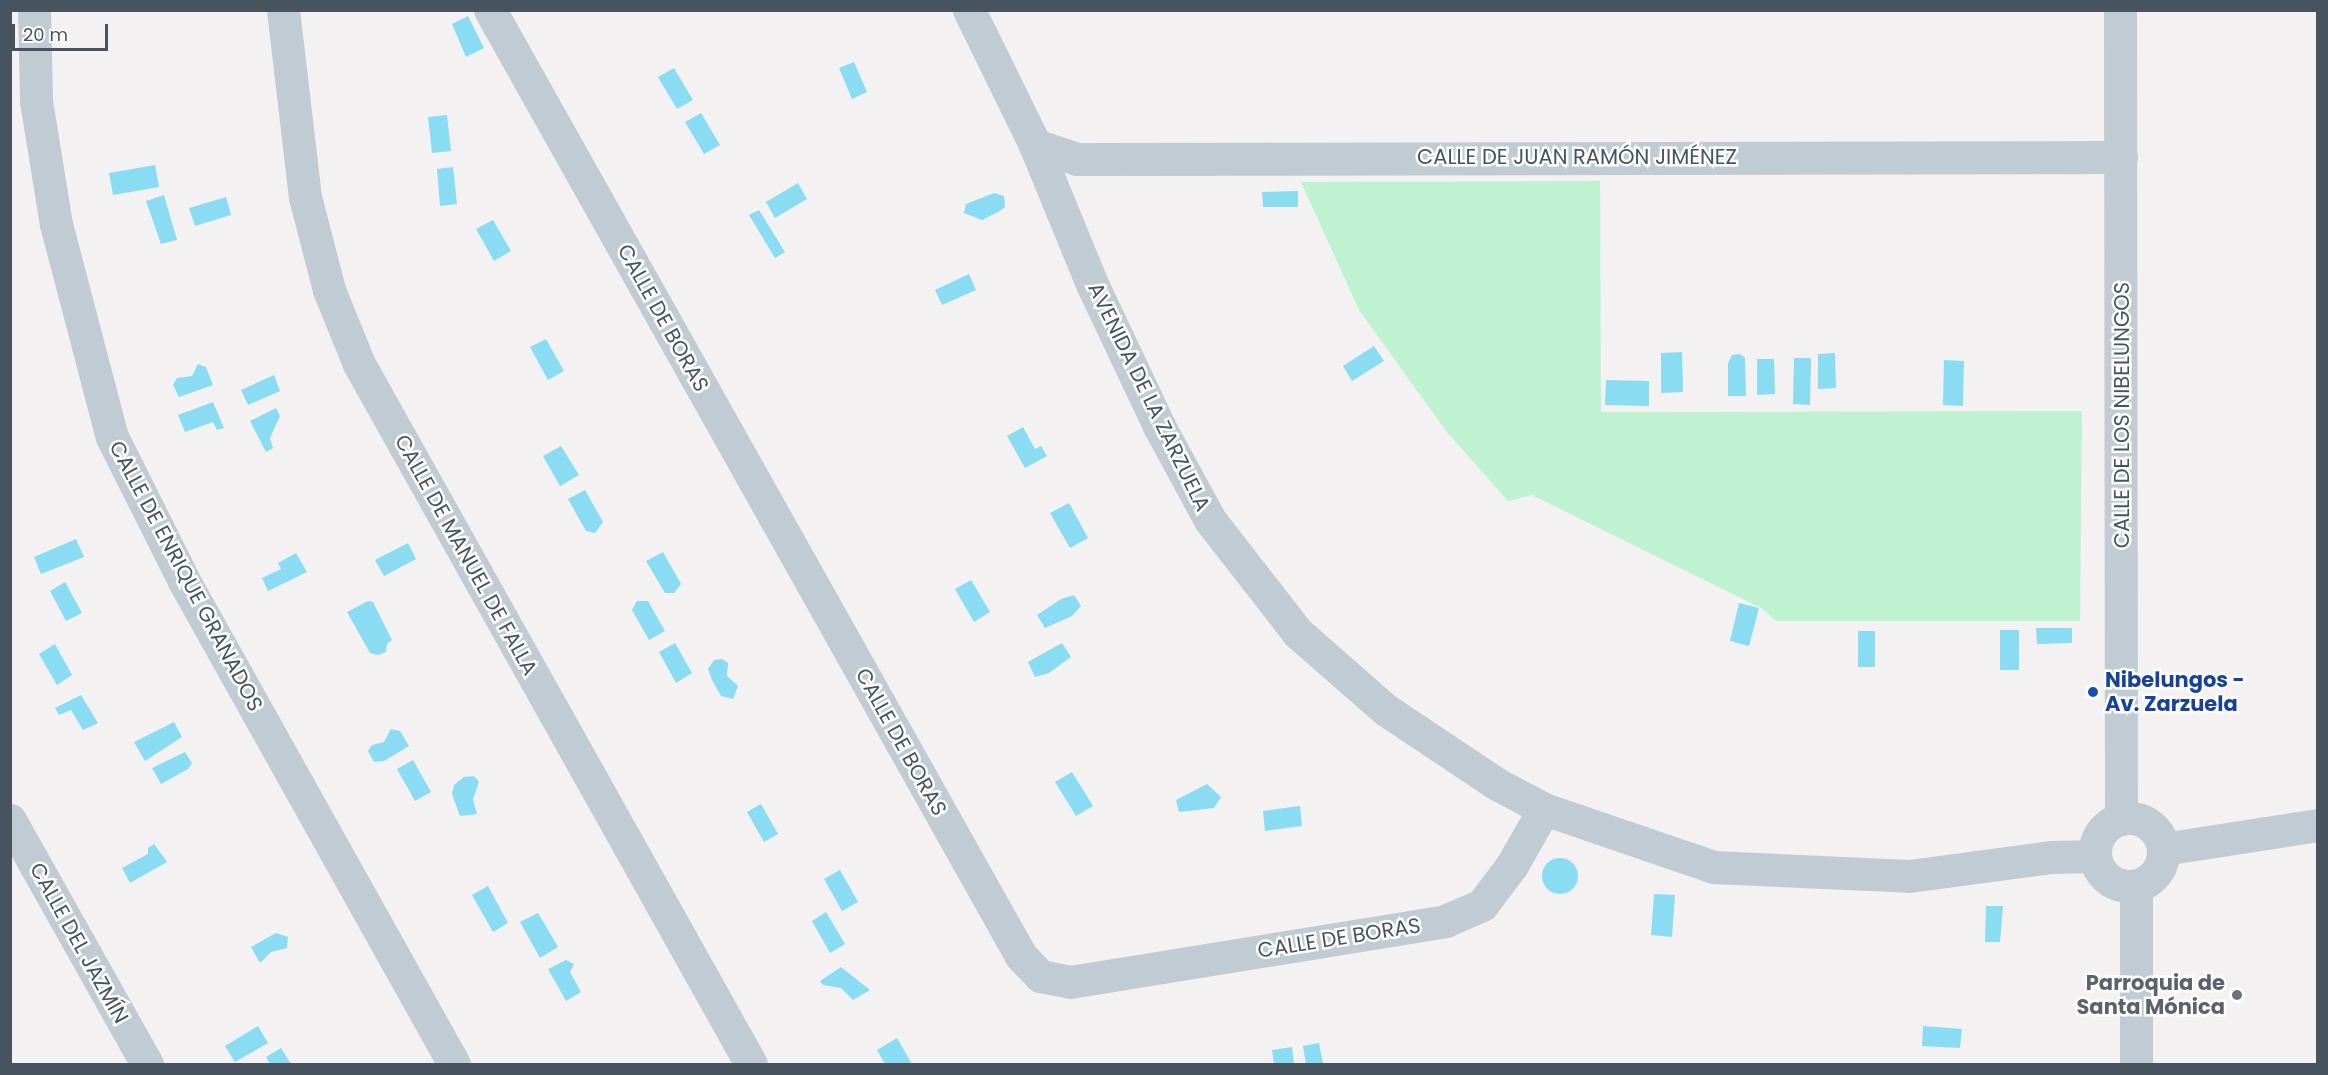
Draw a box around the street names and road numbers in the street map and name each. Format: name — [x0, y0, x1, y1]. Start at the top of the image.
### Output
street label: CALLE DE JUAN RAMÓN JIMÉNEZ — [1417, 144, 1737, 170]
street label: CALLE DE BORAS — [612, 240, 714, 396]
street label: AVENIDA DE LA ZARZUELA — [1083, 278, 1215, 516]
street label: CALLE DE LOS NIBELUNGOS — [2109, 282, 2135, 548]
street label: CALLE DE MANUEL DE FALLA — [389, 430, 543, 680]
street label: CALLE DE ENRIQUE GRANADOS — [104, 437, 268, 715]
street label: CALLE DE BORAS — [850, 664, 952, 820]
street label: CALLE DEL JAZMÍN — [24, 858, 134, 1028]
street label: CALLE DE BORAS — [1256, 913, 1422, 963]

